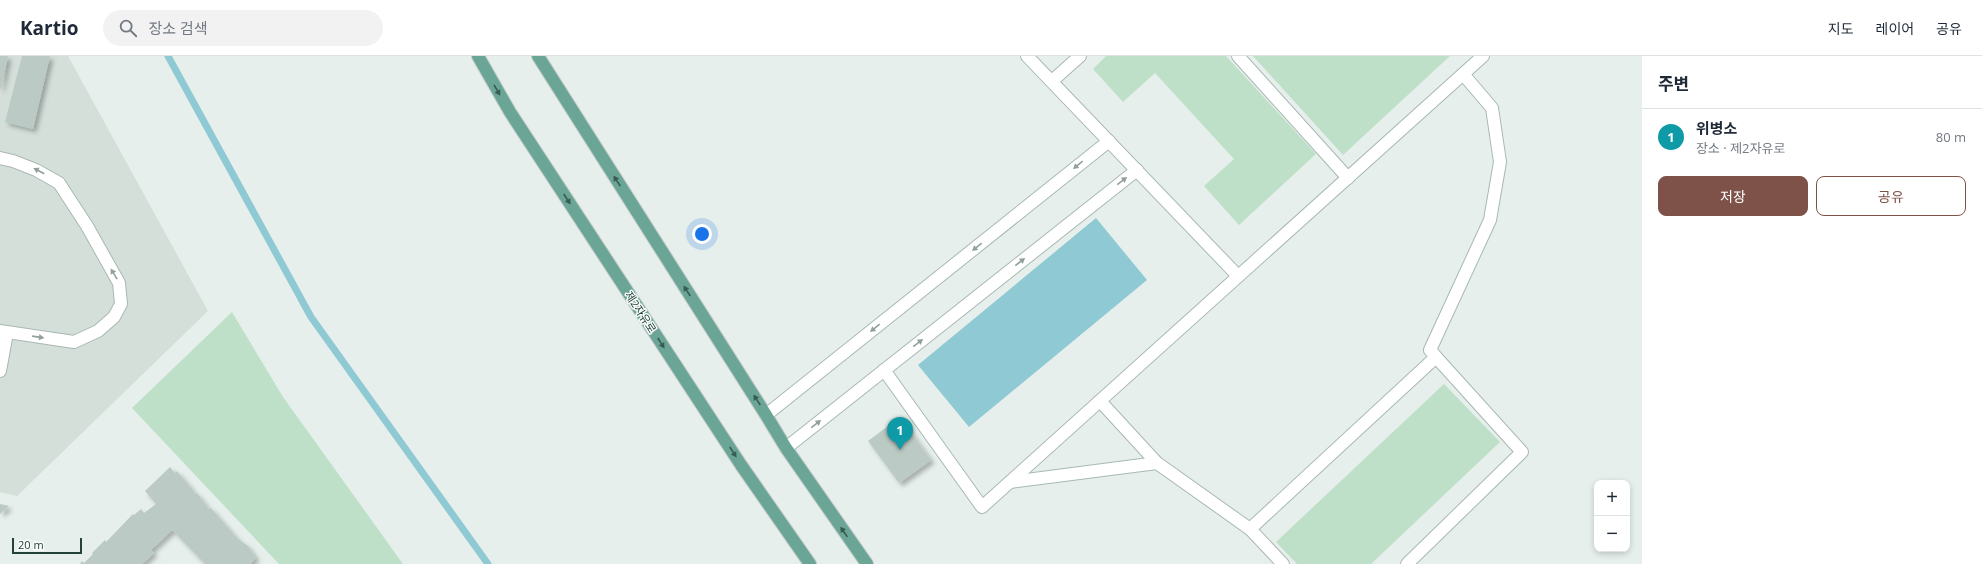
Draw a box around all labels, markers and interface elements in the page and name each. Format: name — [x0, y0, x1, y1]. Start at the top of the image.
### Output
search box — [103, 10, 383, 46]
text: Kartio — [20, 15, 79, 41]
icon: search — [117, 17, 139, 39]
text: 장소 검색 — [149, 18, 208, 38]
text: 지도 — [1828, 19, 1854, 38]
text: 레이어 — [1876, 19, 1914, 38]
text: 공유 — [1936, 19, 1962, 38]
text: 주변 — [1658, 72, 1689, 95]
one-way arrow — [494, 84, 501, 96]
text: 위병소 — [1696, 118, 1737, 138]
text: 1 — [1667, 128, 1675, 146]
text: 80 m — [1936, 128, 1966, 146]
text: 장소 · 제2자유로 — [1696, 139, 1785, 157]
one-way arrow — [1073, 161, 1084, 170]
one-way arrow — [33, 168, 44, 175]
one-way arrow — [613, 176, 621, 187]
button: 저장 — [1658, 176, 1808, 216]
button: 공유 — [1816, 176, 1966, 216]
one-way arrow — [1116, 177, 1127, 186]
one-way arrow — [563, 194, 571, 204]
your location — [692, 224, 712, 244]
one-way arrow — [971, 242, 982, 251]
one-way arrow — [1014, 258, 1025, 267]
one-way arrow — [110, 269, 117, 280]
one-way arrow — [683, 286, 691, 296]
street label: 제2자유로 — [622, 288, 660, 336]
one-way arrow — [870, 323, 881, 332]
one-way arrow — [32, 334, 44, 340]
one-way arrow — [658, 337, 665, 349]
one-way arrow — [913, 339, 924, 347]
one-way arrow — [753, 395, 761, 406]
pin: 1 — [887, 417, 913, 450]
one-way arrow — [811, 419, 822, 428]
one-way arrow — [729, 447, 737, 457]
map controls — [1594, 480, 1630, 552]
button: + — [1594, 480, 1630, 516]
button: − — [1594, 516, 1630, 552]
one-way arrow — [840, 527, 848, 537]
scale bar — [12, 536, 82, 555]
text: 20 m — [18, 537, 44, 552]

